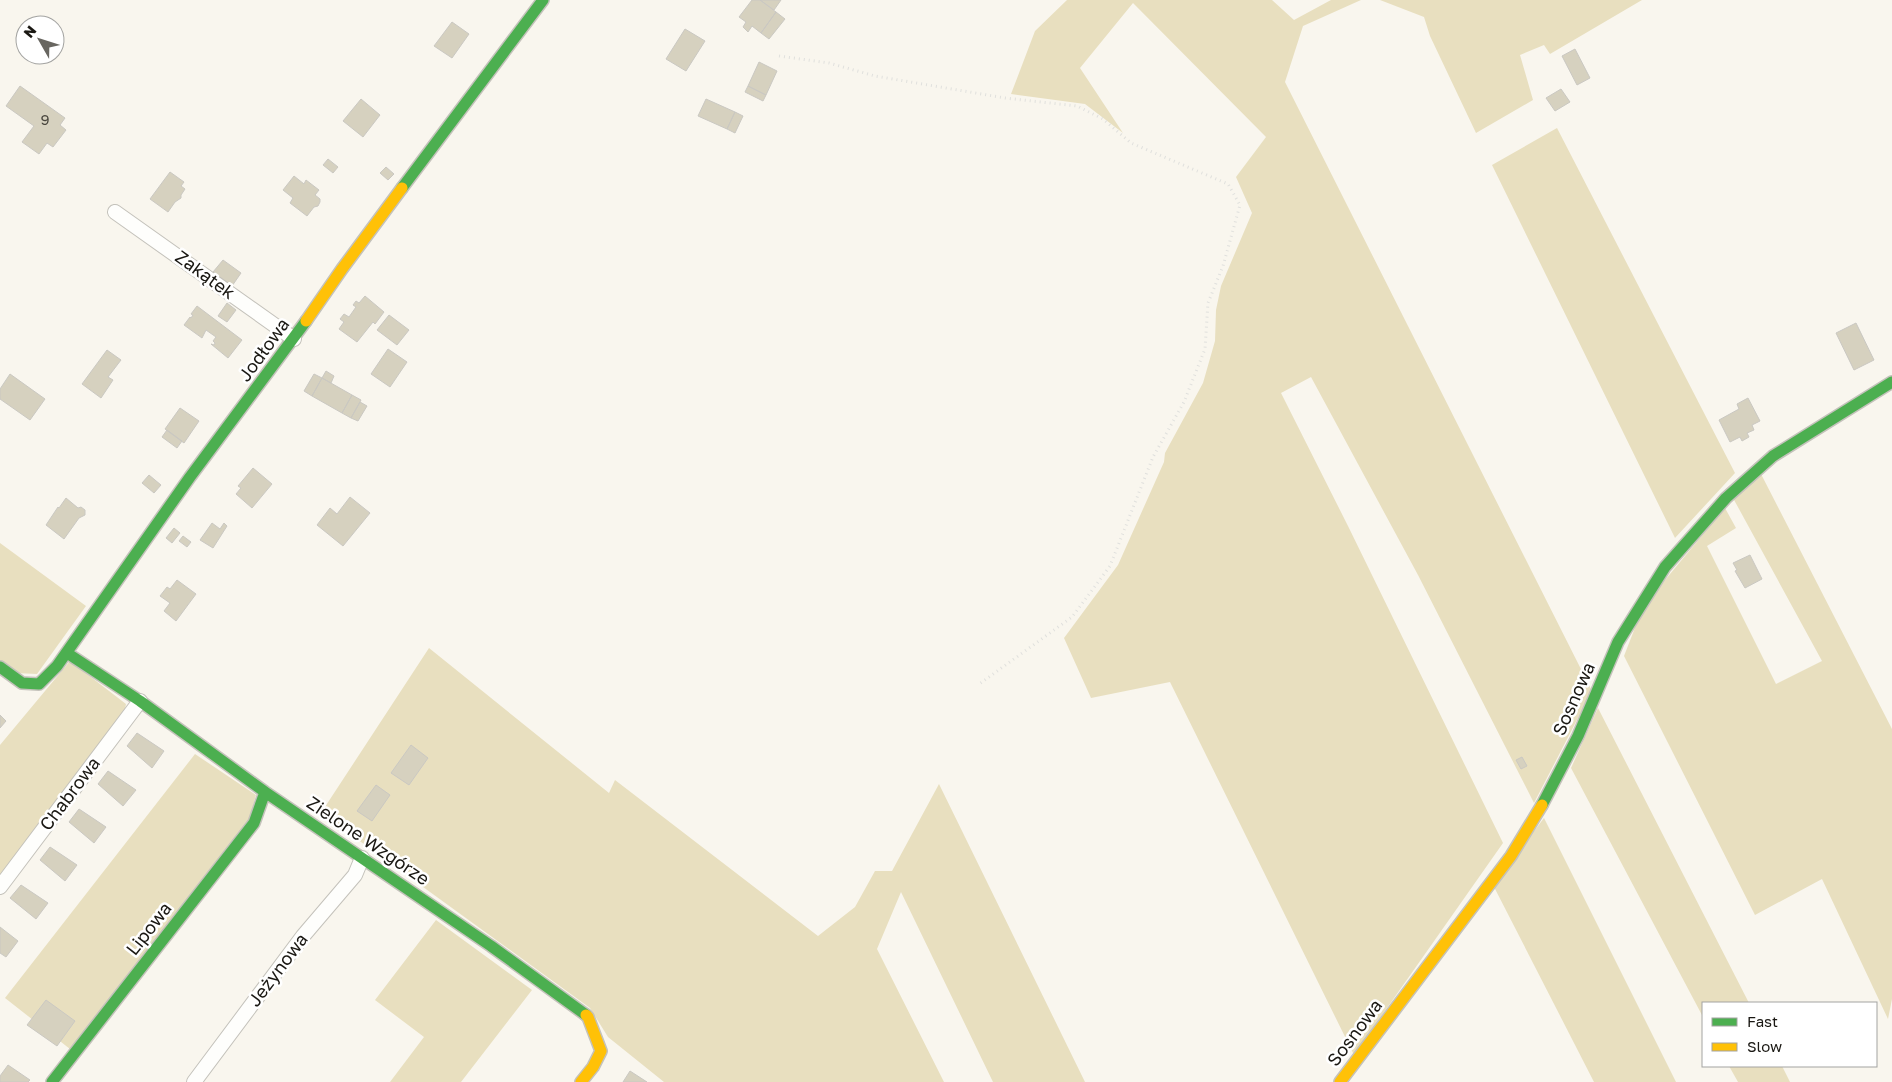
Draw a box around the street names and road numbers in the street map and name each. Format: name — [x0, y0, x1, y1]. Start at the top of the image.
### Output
street label: Zakątek — [171, 245, 240, 303]
street label: Jodłowa — [233, 313, 293, 385]
street label: Sosnowa — [1547, 659, 1599, 739]
street label: Chabrowa — [34, 752, 104, 835]
street label: Zielone Wzgórze — [303, 791, 434, 889]
street label: Lipowa — [121, 898, 176, 959]
street label: Jeżynowa — [243, 928, 312, 1010]
street label: Sosnowa — [1322, 995, 1386, 1070]

